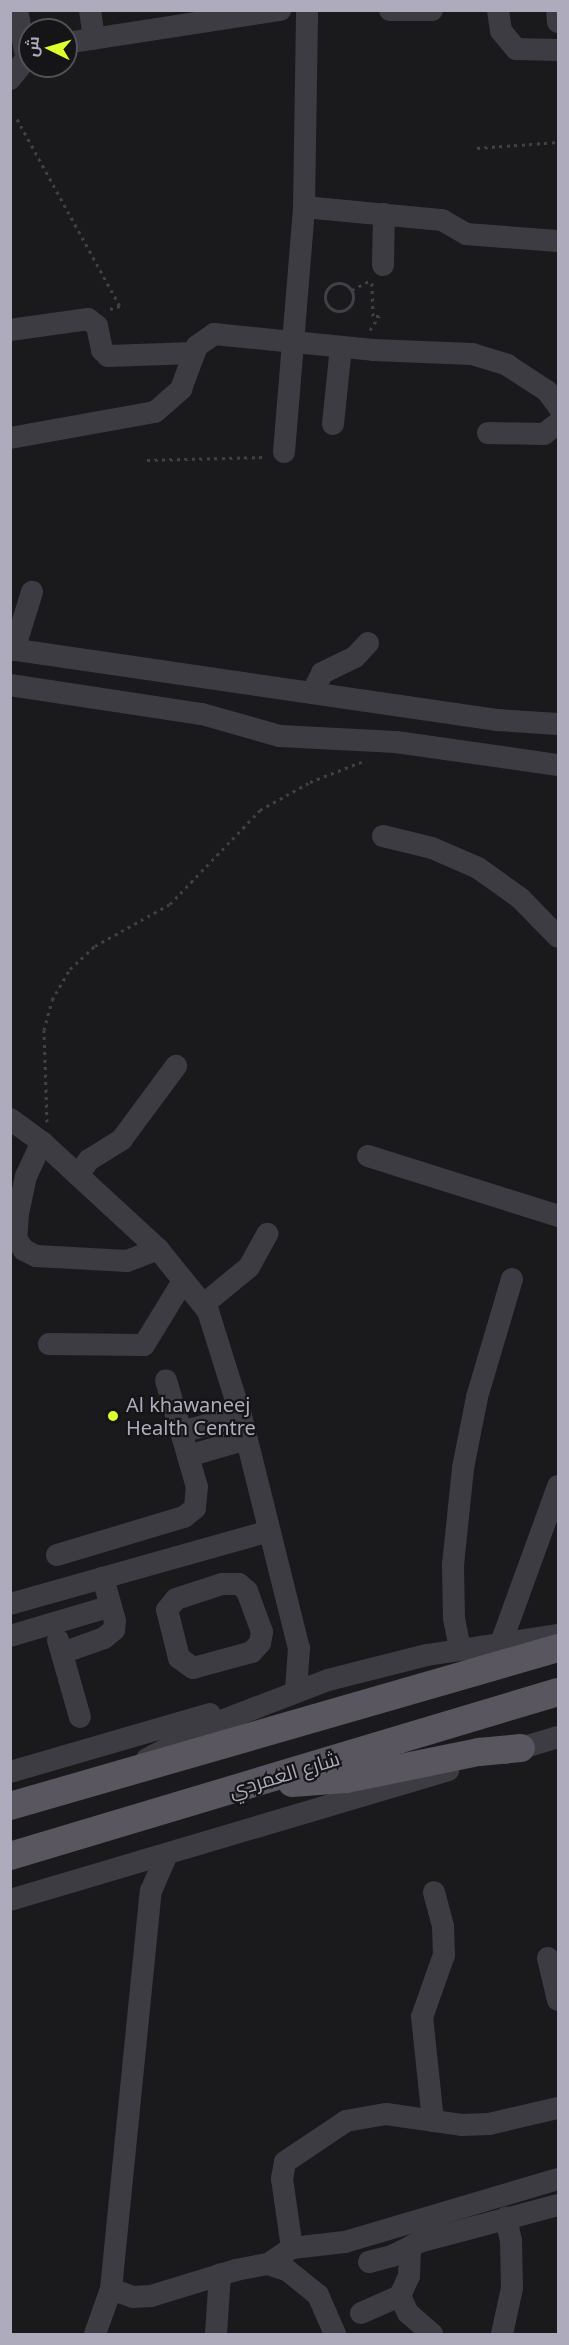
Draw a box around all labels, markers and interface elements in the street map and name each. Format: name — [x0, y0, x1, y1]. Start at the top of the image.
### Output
north arrow — [18, 18, 78, 78]
text: ش — [20, 35, 44, 58]
place label: Al khawaneej Health Centre — [126, 1392, 256, 1439]
marker: Al khawaneej Health Centre — [104, 1407, 122, 1425]
street label: شارع العمردي — [226, 1746, 342, 1802]

